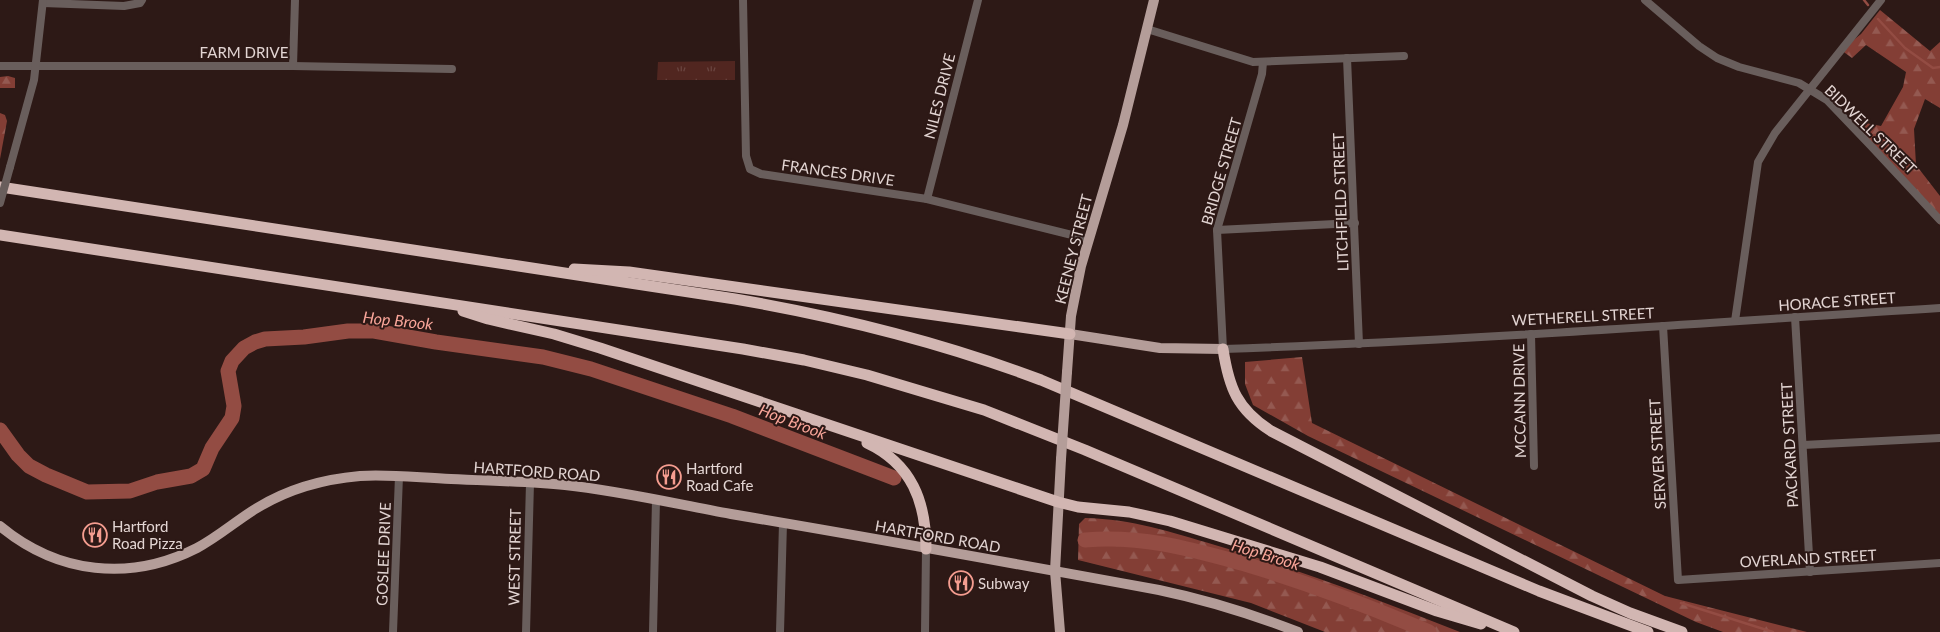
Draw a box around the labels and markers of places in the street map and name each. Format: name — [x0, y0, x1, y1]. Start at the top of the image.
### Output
place label: Hartford Road Cafe — [686, 459, 753, 494]
restaurant icon: Hartford Road Cafe — [656, 464, 682, 490]
place label: Hartford Road Pizza — [112, 517, 183, 552]
restaurant icon: Hartford Road Pizza — [82, 522, 108, 548]
restaurant icon: Subway — [948, 570, 974, 596]
place label: Subway — [978, 574, 1030, 592]

